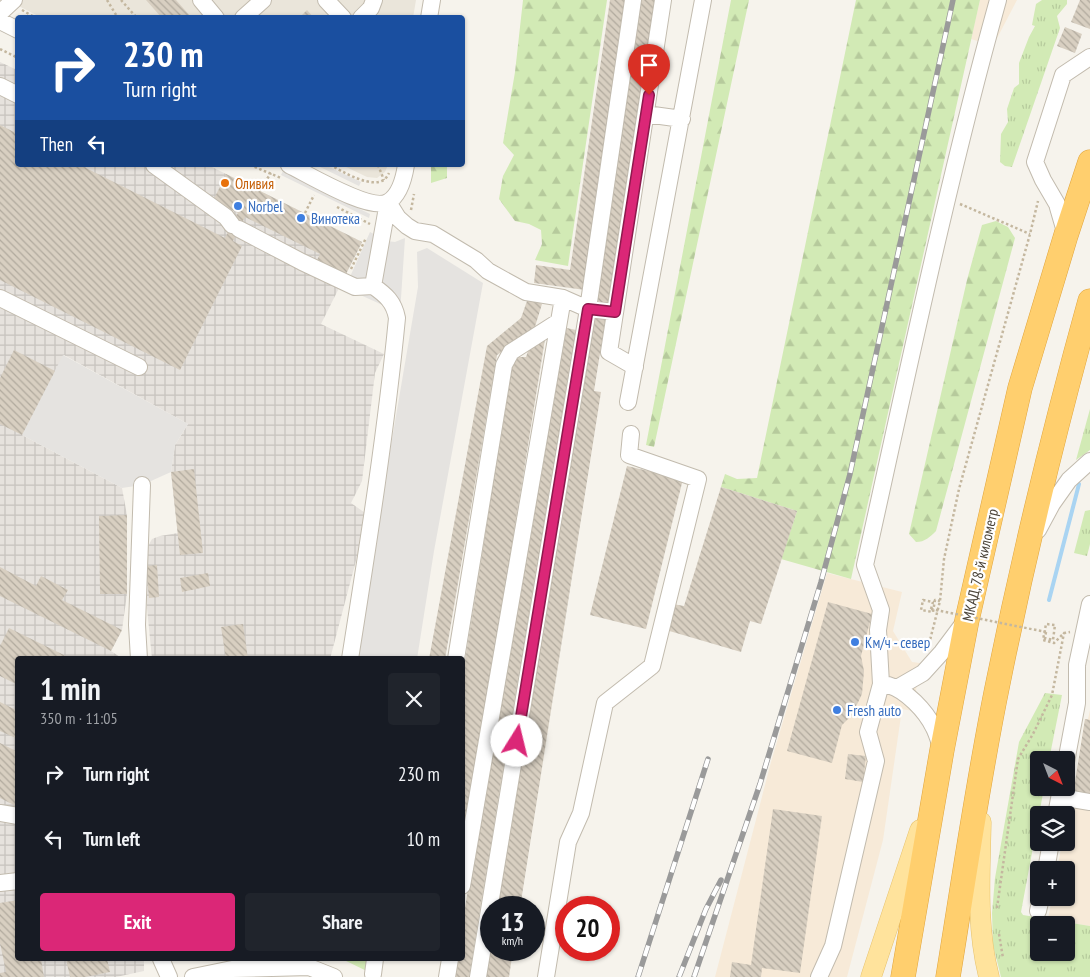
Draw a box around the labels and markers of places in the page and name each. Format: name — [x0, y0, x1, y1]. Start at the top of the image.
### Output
pin — [628, 44, 670, 95]
place label: Оливия — [235, 174, 274, 193]
marker: Оливия — [219, 177, 231, 189]
place label: Norbel — [248, 197, 283, 216]
marker: Norbel — [232, 200, 244, 212]
place label: Винотека — [311, 209, 360, 228]
marker: Винотека — [295, 212, 307, 224]
place label: Км/ч - север — [865, 633, 930, 652]
marker: Км/ч - север — [849, 636, 861, 648]
place label: Fresh auto — [847, 701, 901, 720]
marker: Fresh auto — [831, 704, 843, 716]

